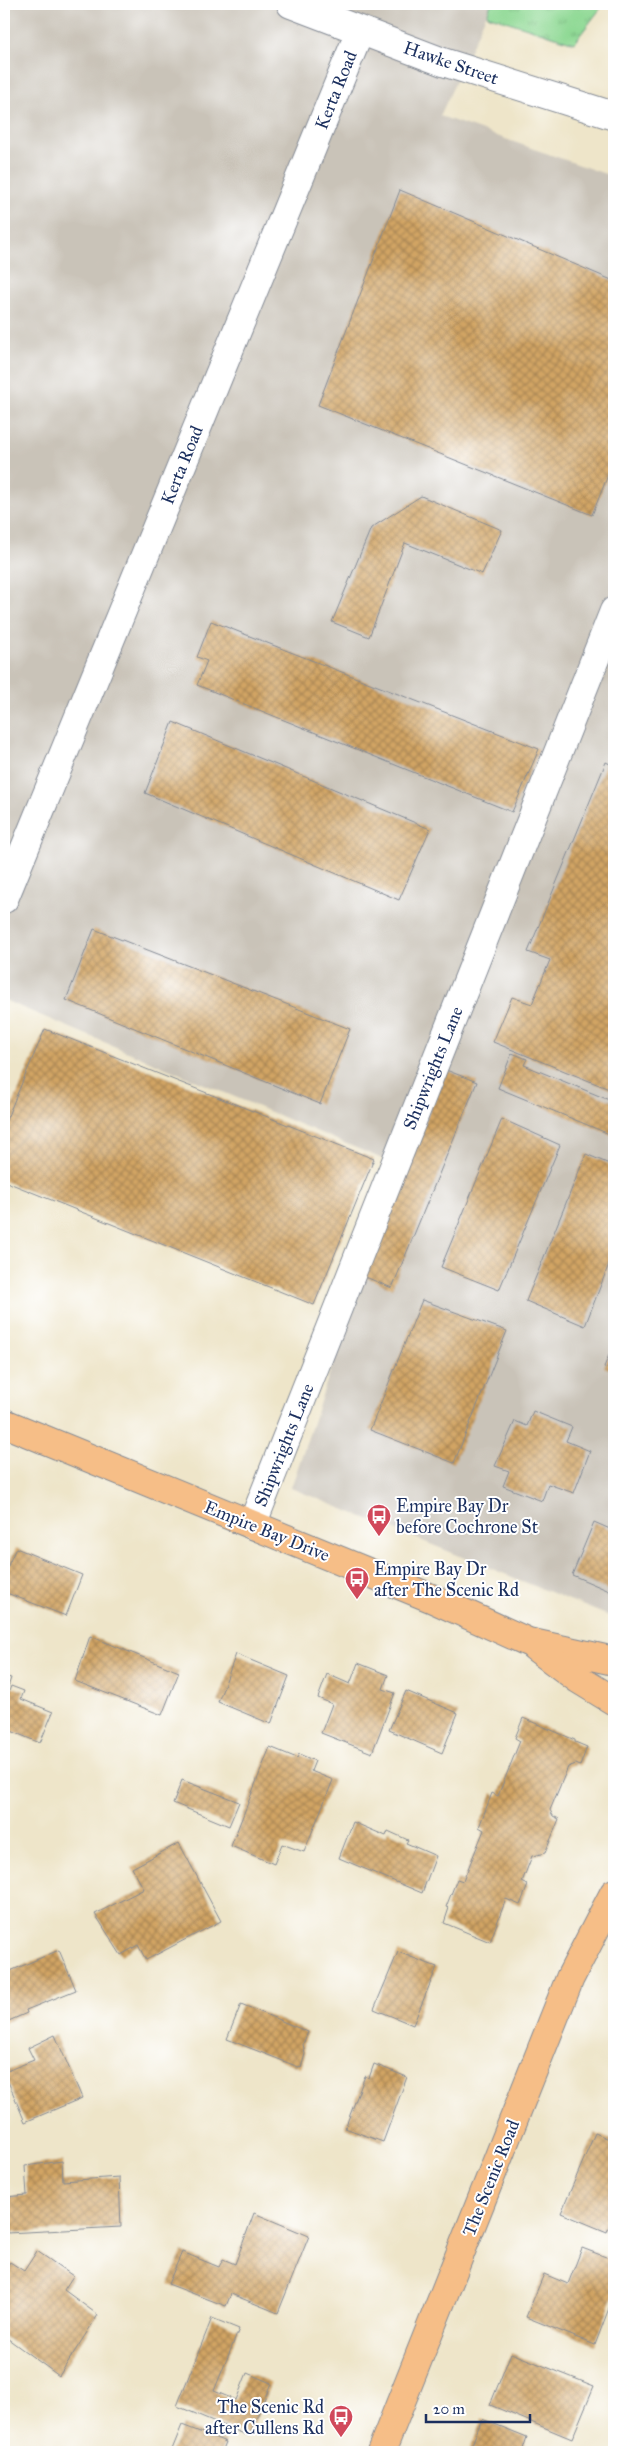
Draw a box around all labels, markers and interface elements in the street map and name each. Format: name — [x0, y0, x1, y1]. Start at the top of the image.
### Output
street label: Hawke Street — [401, 36, 502, 90]
street label: Kerta Road — [310, 47, 362, 133]
street label: Kerta Road — [156, 422, 208, 508]
street label: Shipwrights Lane — [398, 1003, 469, 1133]
street label: Shipwrights Lane — [249, 1380, 320, 1510]
place label: Empire Bay Dr before Cochrone St — [396, 1495, 539, 1538]
street label: Empire Bay Drive — [201, 1496, 333, 1566]
bus stop icon: Empire Bay Dr before Cochrone St — [366, 1503, 392, 1537]
place label: Empire Bay Dr after The Scenic Rd — [374, 1558, 519, 1601]
bus stop icon: Empire Bay Dr after The Scenic Rd — [344, 1566, 370, 1600]
street label: The Scenic Road — [458, 2117, 524, 2239]
scale bar — [426, 2391, 529, 2423]
place label: The Scenic Rd after Cullens Rd — [205, 2396, 324, 2439]
text: 20 m — [433, 2400, 465, 2418]
bus stop icon: The Scenic Rd after Cullens Rd — [328, 2404, 354, 2438]

